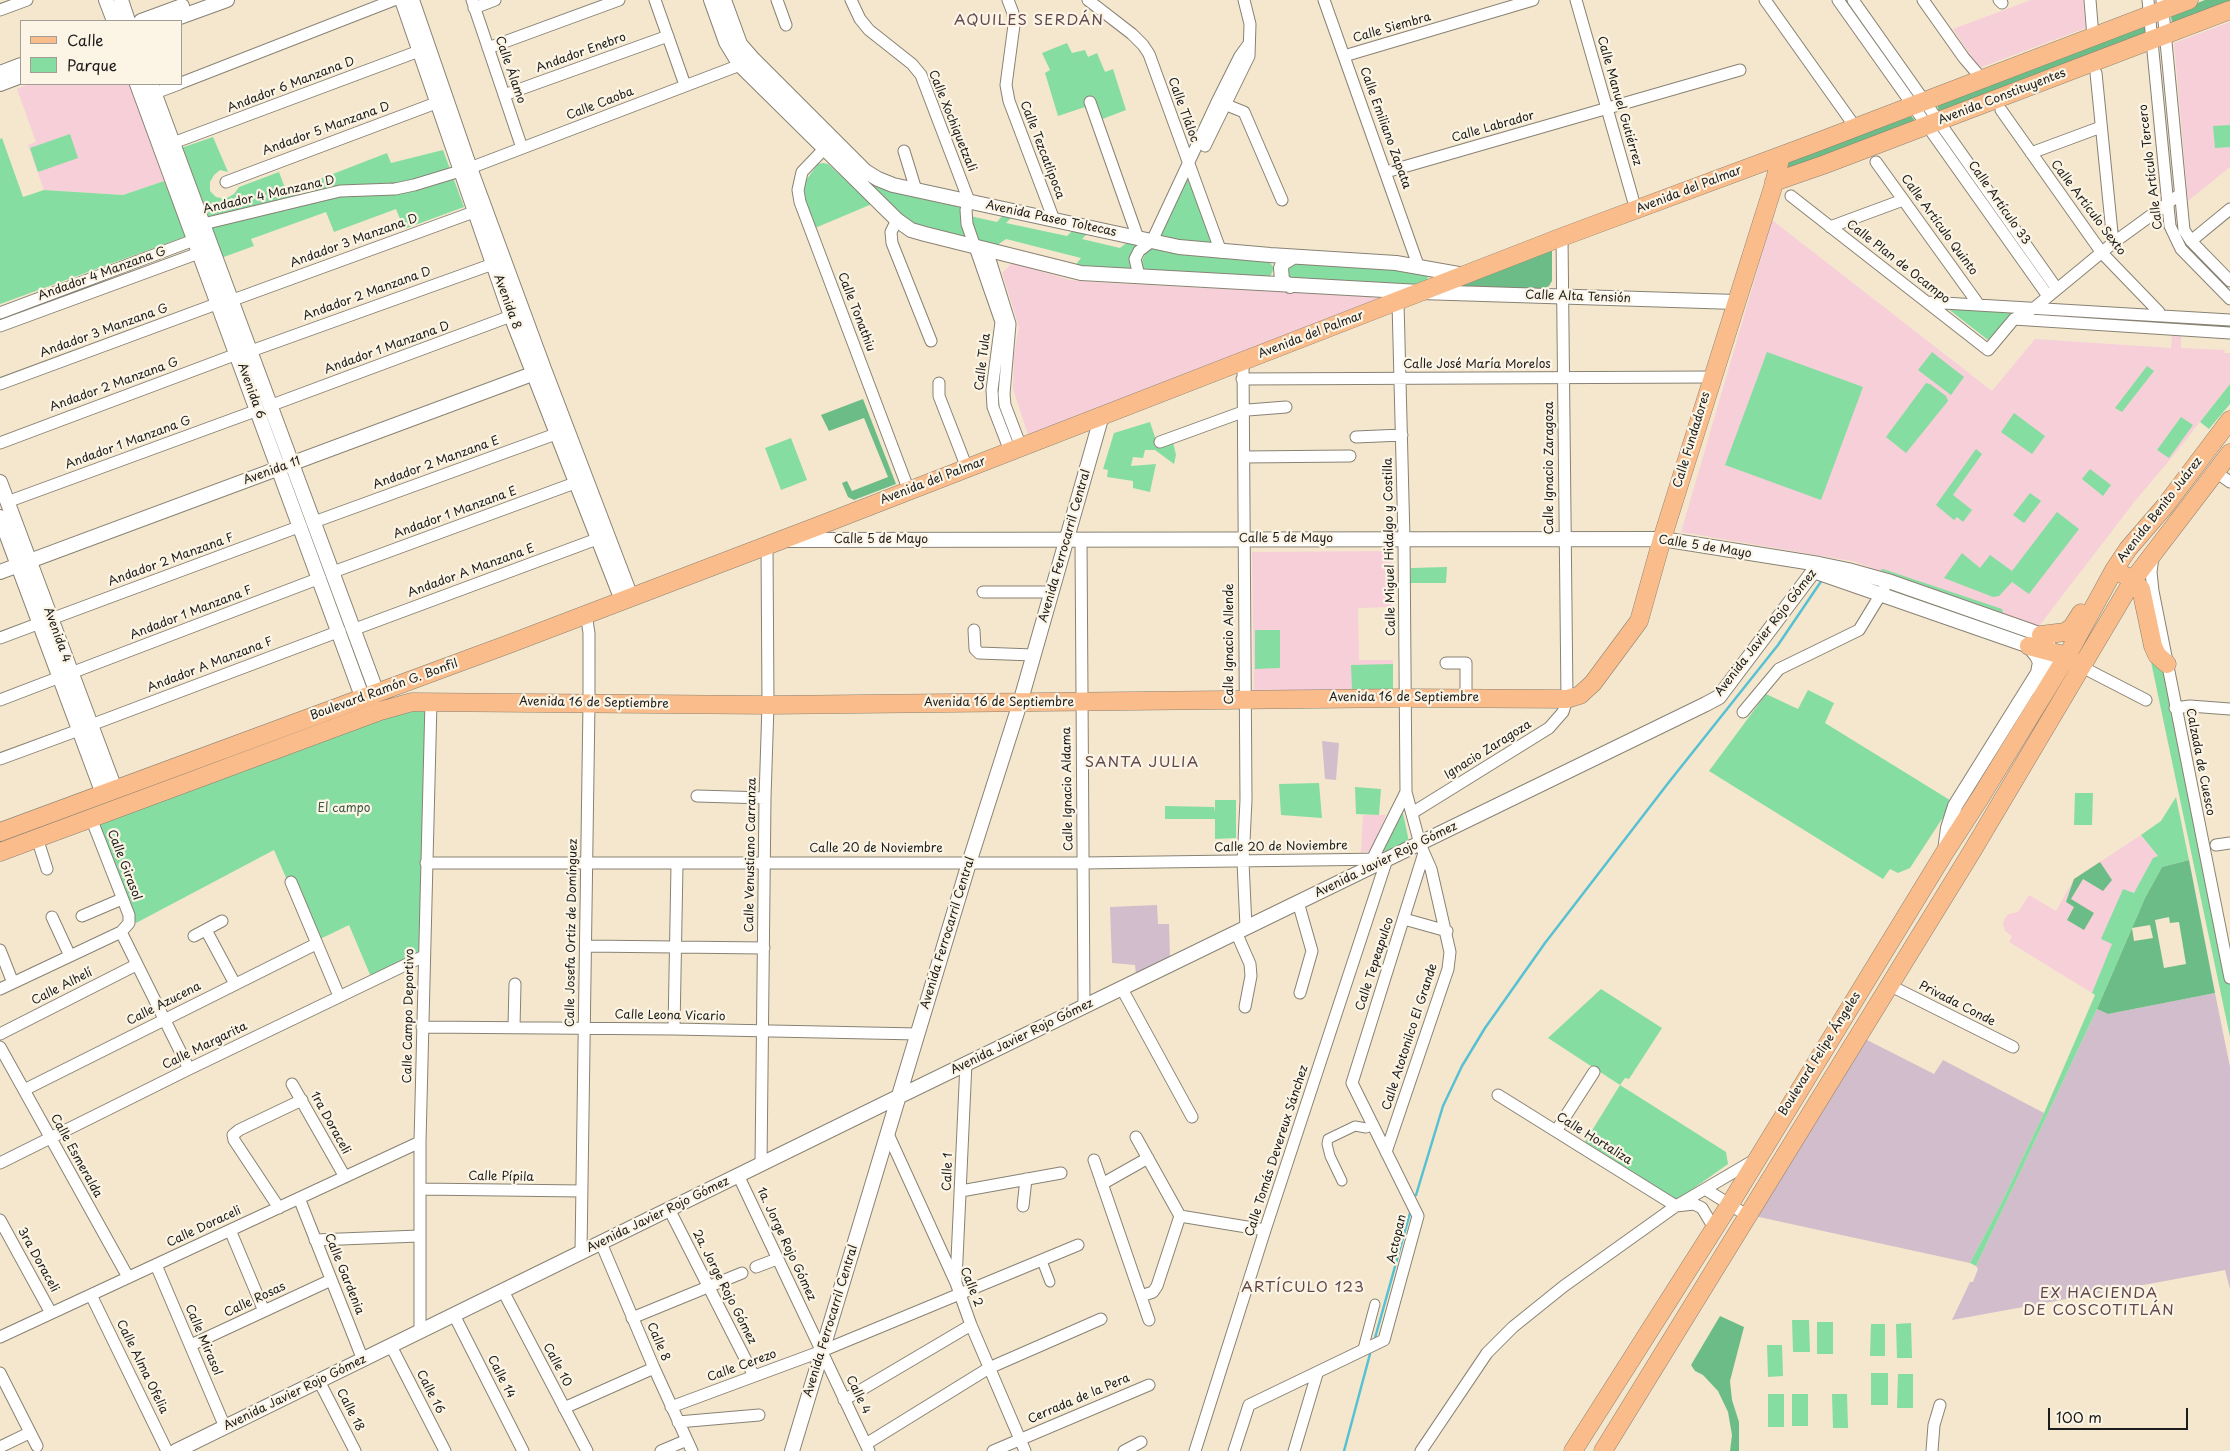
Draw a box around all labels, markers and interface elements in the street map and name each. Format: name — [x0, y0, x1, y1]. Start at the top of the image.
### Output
street label: Calle Siembra — [1351, 10, 1433, 46]
district label: AQUILES SERDÁN — [953, 12, 1105, 30]
legend — [20, 20, 182, 85]
text: Calle — [67, 28, 104, 51]
street label: Andador Enebro — [534, 30, 628, 76]
street label: Calle Álamo — [492, 34, 528, 106]
street label: Calle Manuel Gutiérrez — [1594, 35, 1644, 167]
text: Parque — [67, 53, 117, 76]
street label: Andador 6 Manzana D — [225, 54, 357, 116]
street label: Calle Emiliano Zapata — [1356, 65, 1414, 191]
street label: Avenida Constituyentes — [1936, 66, 2068, 128]
street label: Calle Xochiquetzali — [925, 68, 979, 174]
street label: Calle Tláloc — [1165, 75, 1201, 145]
street label: Calle Caoba — [564, 85, 636, 123]
street label: Andador 5 Manzana D — [260, 99, 392, 159]
street label: Calle Tezcatlipoca — [1017, 99, 1067, 201]
street label: Calle Artículo Tercero — [2136, 103, 2166, 231]
street label: Calle Labrador — [1450, 108, 1536, 146]
street label: Calle Artículo 33 — [1965, 158, 2033, 248]
street label: Calle Artículo Sexto — [2047, 158, 2129, 258]
street label: Avenida del Palmar — [1634, 163, 1744, 217]
street label: Calle Artículo Quinto — [1898, 172, 1980, 278]
street label: Andador 4 Manzana D — [202, 173, 336, 217]
street label: Avenida Paseo Toltecas — [984, 198, 1118, 240]
street label: Andador 3 Manzana D — [288, 211, 420, 271]
street label: Calle Plan de Ocampo — [1843, 217, 1953, 307]
street label: Andador 4 Manzana G — [36, 244, 168, 304]
street label: Andador 2 Manzana D — [301, 264, 433, 324]
street label: Calle Tonathiu — [834, 270, 878, 354]
street label: Avenida 8 — [490, 273, 524, 331]
street label: Calle Alta Tensión — [1525, 288, 1631, 306]
street label: Andador 3 Manzana G — [38, 301, 170, 361]
street label: Avenida del Palmar — [1256, 308, 1366, 362]
street label: Andador 1 Manzana D — [322, 319, 452, 377]
street label: Calle Tula — [972, 332, 994, 392]
street label: Andador 2 Manzana G — [48, 355, 180, 415]
street label: Calle José María Morelos — [1403, 358, 1551, 372]
street label: Avenida 6 — [234, 361, 268, 421]
street label: Calle Fundadores — [1671, 390, 1713, 490]
street label: Calle Ignacio Zaragoza — [1543, 402, 1557, 534]
street label: Andador 1 Manzana G — [63, 414, 193, 472]
street label: Andador 2 Manzana E — [371, 433, 501, 493]
street label: Avenida 11 — [241, 454, 303, 488]
street label: Avenida del Palmar — [878, 454, 988, 508]
street label: Avenida Benito Juárez — [2115, 455, 2205, 565]
street label: Calle Miguel Hidalgo y Costilla — [1381, 458, 1399, 636]
street label: Avenida Ferrocarril Central — [1036, 468, 1094, 624]
street label: Andador 1 Manzana E — [391, 484, 519, 542]
street label: Andador 2 Manzana F — [106, 531, 236, 589]
street label: Calle 5 de Mayo — [1239, 532, 1333, 546]
street label: Calle 5 de Mayo — [834, 533, 928, 547]
street label: Calle 5 de Mayo — [1657, 533, 1753, 561]
street label: Andador A Manzana E — [406, 541, 536, 601]
street label: Avenida Javier Rojo Gómez — [1712, 567, 1820, 699]
street label: Andador 1 Manzana F — [128, 583, 254, 643]
street label: Calle Ignacio Allende — [1223, 583, 1237, 705]
street label: Avenida 4 — [40, 605, 74, 665]
street label: Andador A Manzana F — [145, 634, 275, 696]
street label: Boulevard Ramón G. Bonfil — [308, 656, 460, 724]
street label: Avenida 16 de Septiembre — [1329, 691, 1479, 705]
street label: Avenida 16 de Septiembre — [519, 694, 669, 712]
street label: Avenida 16 de Septiembre — [924, 696, 1074, 710]
street label: Calzada de Cuesco — [2183, 707, 2217, 817]
street label: Ignacio Zaragoza — [1442, 717, 1534, 783]
street label: Calle Ignacio Aldama — [1060, 727, 1076, 851]
district label: SANTA JULIA — [1084, 754, 1200, 772]
street label: Calle Venustiano Carranza — [742, 778, 760, 932]
park label: El campo — [318, 802, 370, 816]
street label: Avenida Javier Rojo Gómez — [1312, 819, 1460, 901]
street label: Calle Girasol — [104, 828, 144, 902]
street label: Calle Josefa Ortiz de Domínguez — [563, 839, 581, 1027]
street label: Calle 20 de Noviembre — [1214, 839, 1348, 855]
street label: Calle 20 de Noviembre — [809, 842, 943, 856]
street label: Avenida Ferrocarril Central — [918, 855, 978, 1011]
street label: Calle Tepeapulco — [1353, 915, 1397, 1013]
street label: Calle Campo Deportivo — [401, 949, 417, 1083]
street label: Calle Atotonilco El Grande — [1379, 962, 1441, 1112]
street label: Calle Alhelí — [29, 966, 95, 1008]
street label: Calle Azucena — [125, 979, 203, 1029]
street label: Privada Conde — [1916, 979, 1998, 1029]
street label: Boulevard Felipe Ángeles — [1776, 989, 1864, 1119]
street label: Avenida Javier Rojo Gómez — [948, 996, 1096, 1078]
street label: Calle Leona Vicario — [614, 1008, 726, 1024]
street label: Calle Margarita — [160, 1019, 250, 1073]
street label: Calle Tomás Devereux Sánchez — [1242, 1063, 1312, 1239]
street label: 1ra Doraceli — [307, 1089, 353, 1157]
street label: Calle Hortaliza — [1553, 1110, 1635, 1168]
street label: Calle Esmeralda — [47, 1112, 105, 1200]
street label: Calle 1 — [940, 1153, 956, 1191]
street label: Calle Pípila — [468, 1169, 534, 1185]
street label: Avenida Javier Rojo Gómez — [584, 1174, 732, 1256]
street label: 1a. Jorge Rojo Gómez — [753, 1185, 819, 1303]
street label: Calle Doraceli — [165, 1204, 243, 1250]
street label: Actopan — [1384, 1213, 1410, 1265]
street label: 3ra Doraceli — [14, 1225, 62, 1295]
street label: 2a. Jorge Rojo Gómez — [689, 1227, 759, 1347]
street label: Calle Gardenia — [321, 1231, 367, 1317]
street label: Avenida Ferrocarril Central — [801, 1243, 861, 1399]
street label: Calle 2 — [957, 1265, 985, 1309]
street label: Calle Rosas — [222, 1279, 288, 1321]
district label: ARTÍCULO 123 — [1241, 1279, 1365, 1297]
district label: EX HACIENDA DE COSCOTITLÁN — [2022, 1285, 2176, 1320]
street label: Calle Mirasol — [182, 1302, 224, 1378]
street label: Calle Alma Ofelia — [113, 1318, 171, 1416]
street label: Calle 8 — [643, 1320, 673, 1364]
street label: Calle 10 — [540, 1341, 574, 1389]
street label: Calle Cerezo — [705, 1347, 779, 1385]
street label: Avenida Javier Rojo Gómez — [221, 1352, 369, 1434]
street label: Calle 14 — [484, 1353, 518, 1401]
street label: Calle 16 — [413, 1368, 447, 1416]
street label: Cerrada de la Pera — [1026, 1371, 1132, 1427]
street label: Calle 4 — [843, 1373, 873, 1417]
street label: Calle 18 — [333, 1386, 367, 1434]
scale bar — [2050, 1398, 2190, 1430]
text: 100 m — [2056, 1405, 2102, 1428]

